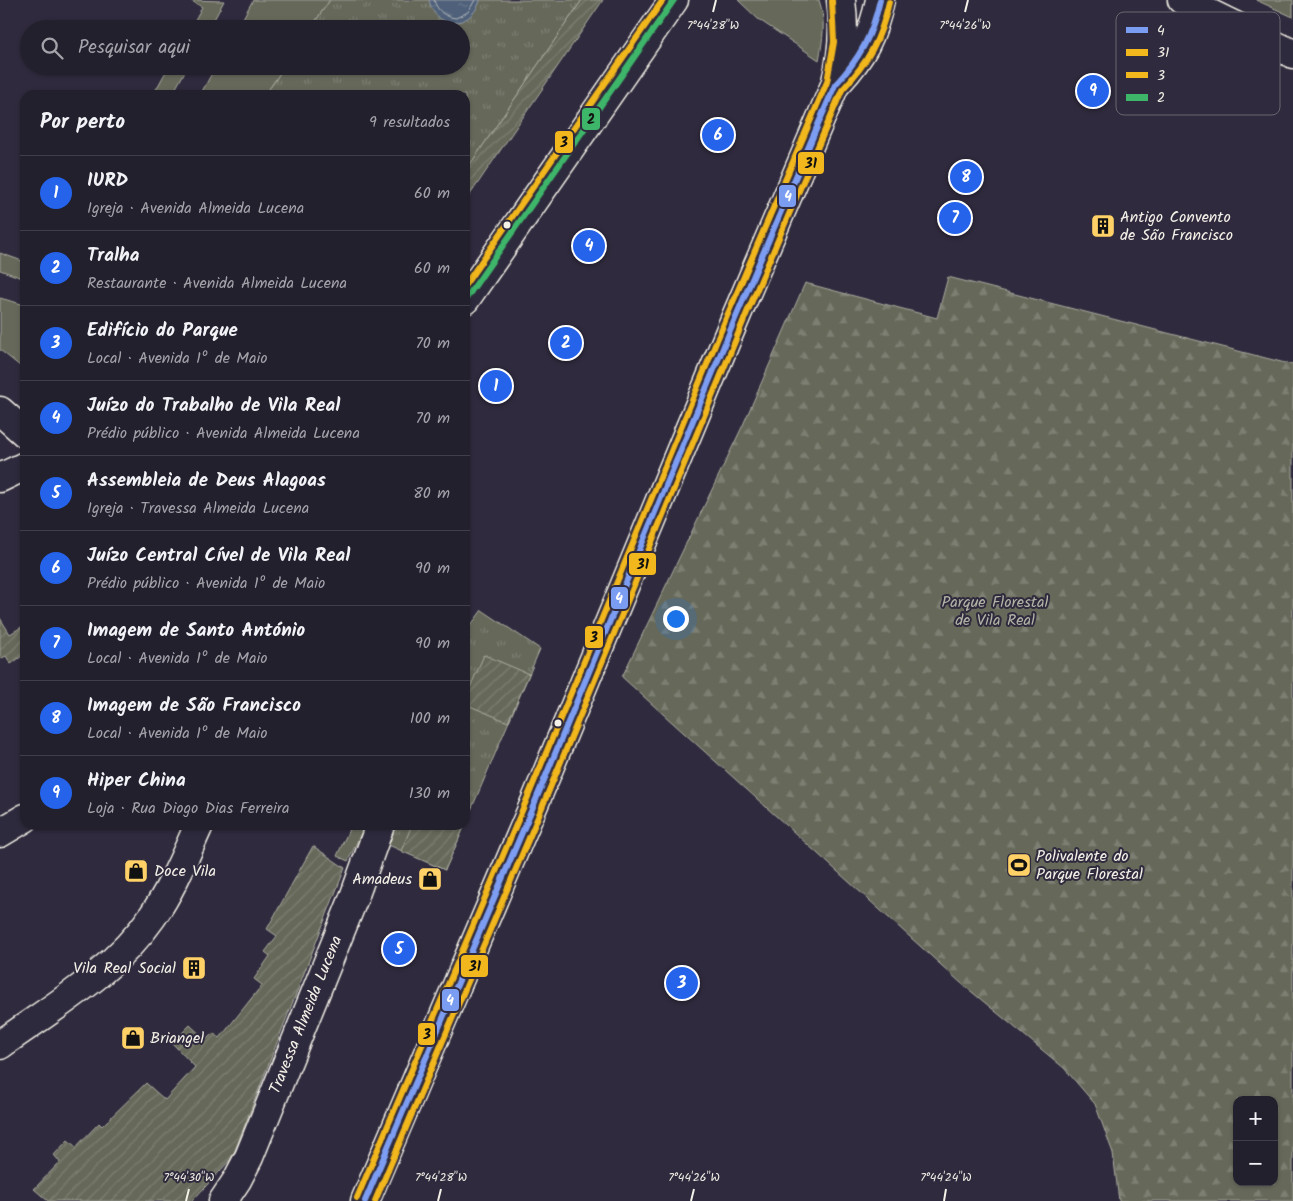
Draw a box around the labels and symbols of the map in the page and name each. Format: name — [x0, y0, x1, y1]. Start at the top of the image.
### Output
legend — [1116, 12, 1280, 115]
text: 7°44'28"W — [687, 16, 739, 35]
text: 7°44'26"W — [939, 16, 991, 35]
text: 4 — [1157, 20, 1165, 42]
text: 31 — [1157, 42, 1169, 64]
text: 3 — [1157, 65, 1165, 87]
pin: 9 — [1077, 72, 1109, 110]
text: 2 — [1157, 87, 1165, 109]
line badge: 2 — [581, 107, 601, 131]
text: 2 — [587, 109, 595, 131]
pin: 6 — [702, 116, 734, 154]
line badge: 3 — [554, 130, 574, 154]
text: 3 — [559, 132, 568, 154]
line badge: 31 — [797, 151, 825, 175]
text: 31 — [804, 153, 818, 175]
pin: 8 — [950, 158, 982, 196]
line badge: 4 — [778, 184, 797, 208]
text: 4 — [784, 186, 792, 208]
pin: 7 — [939, 199, 971, 237]
place label: Antigo Convento de São Francisco — [1120, 205, 1233, 248]
building icon: Antigo Convento de São Francisco — [1090, 213, 1116, 239]
unlabelled marker — [502, 220, 512, 230]
pin: 4 — [573, 227, 605, 265]
pin: 2 — [550, 324, 582, 362]
pin: 1 — [480, 367, 512, 405]
line badge: 31 — [628, 552, 657, 576]
text: 31 — [636, 554, 650, 576]
line badge: 4 — [610, 586, 629, 610]
text: 4 — [615, 588, 623, 610]
park label: Parque Florestal de Vila Real — [942, 590, 1048, 633]
your location — [663, 606, 689, 632]
line badge: 3 — [584, 625, 604, 649]
text: 3 — [589, 627, 598, 649]
unlabelled marker — [553, 718, 563, 728]
place label: Polivalente do Parque Florestal — [1036, 844, 1143, 887]
sports icon: Polivalente do Parque Florestal — [1006, 852, 1032, 878]
shop icon: Doce Vila — [123, 858, 149, 884]
place label: Doce Vila — [154, 859, 216, 884]
shop icon: Amadeus — [417, 866, 443, 892]
place label: Amadeus — [352, 867, 412, 892]
pin: 5 — [383, 930, 415, 968]
street label: Travessa Almeida Lucena — [263, 932, 349, 1098]
line badge: 31 — [460, 954, 489, 978]
building icon: Vila Real Social — [181, 955, 207, 981]
place label: Vila Real Social — [73, 956, 176, 981]
text: 31 — [468, 956, 482, 978]
pin: 3 — [666, 964, 698, 1002]
line badge: 4 — [441, 988, 460, 1012]
text: 4 — [446, 990, 454, 1012]
line badge: 3 — [417, 1022, 436, 1046]
text: 3 — [422, 1024, 431, 1046]
shop icon: Briangel — [120, 1025, 146, 1051]
place label: Briangel — [150, 1026, 204, 1051]
text: 7°44'30"W — [164, 1168, 214, 1187]
text: 7°44'28"W — [415, 1168, 467, 1187]
text: 7°44'26"W — [668, 1168, 720, 1187]
text: 7°44'24"W — [920, 1168, 972, 1187]

